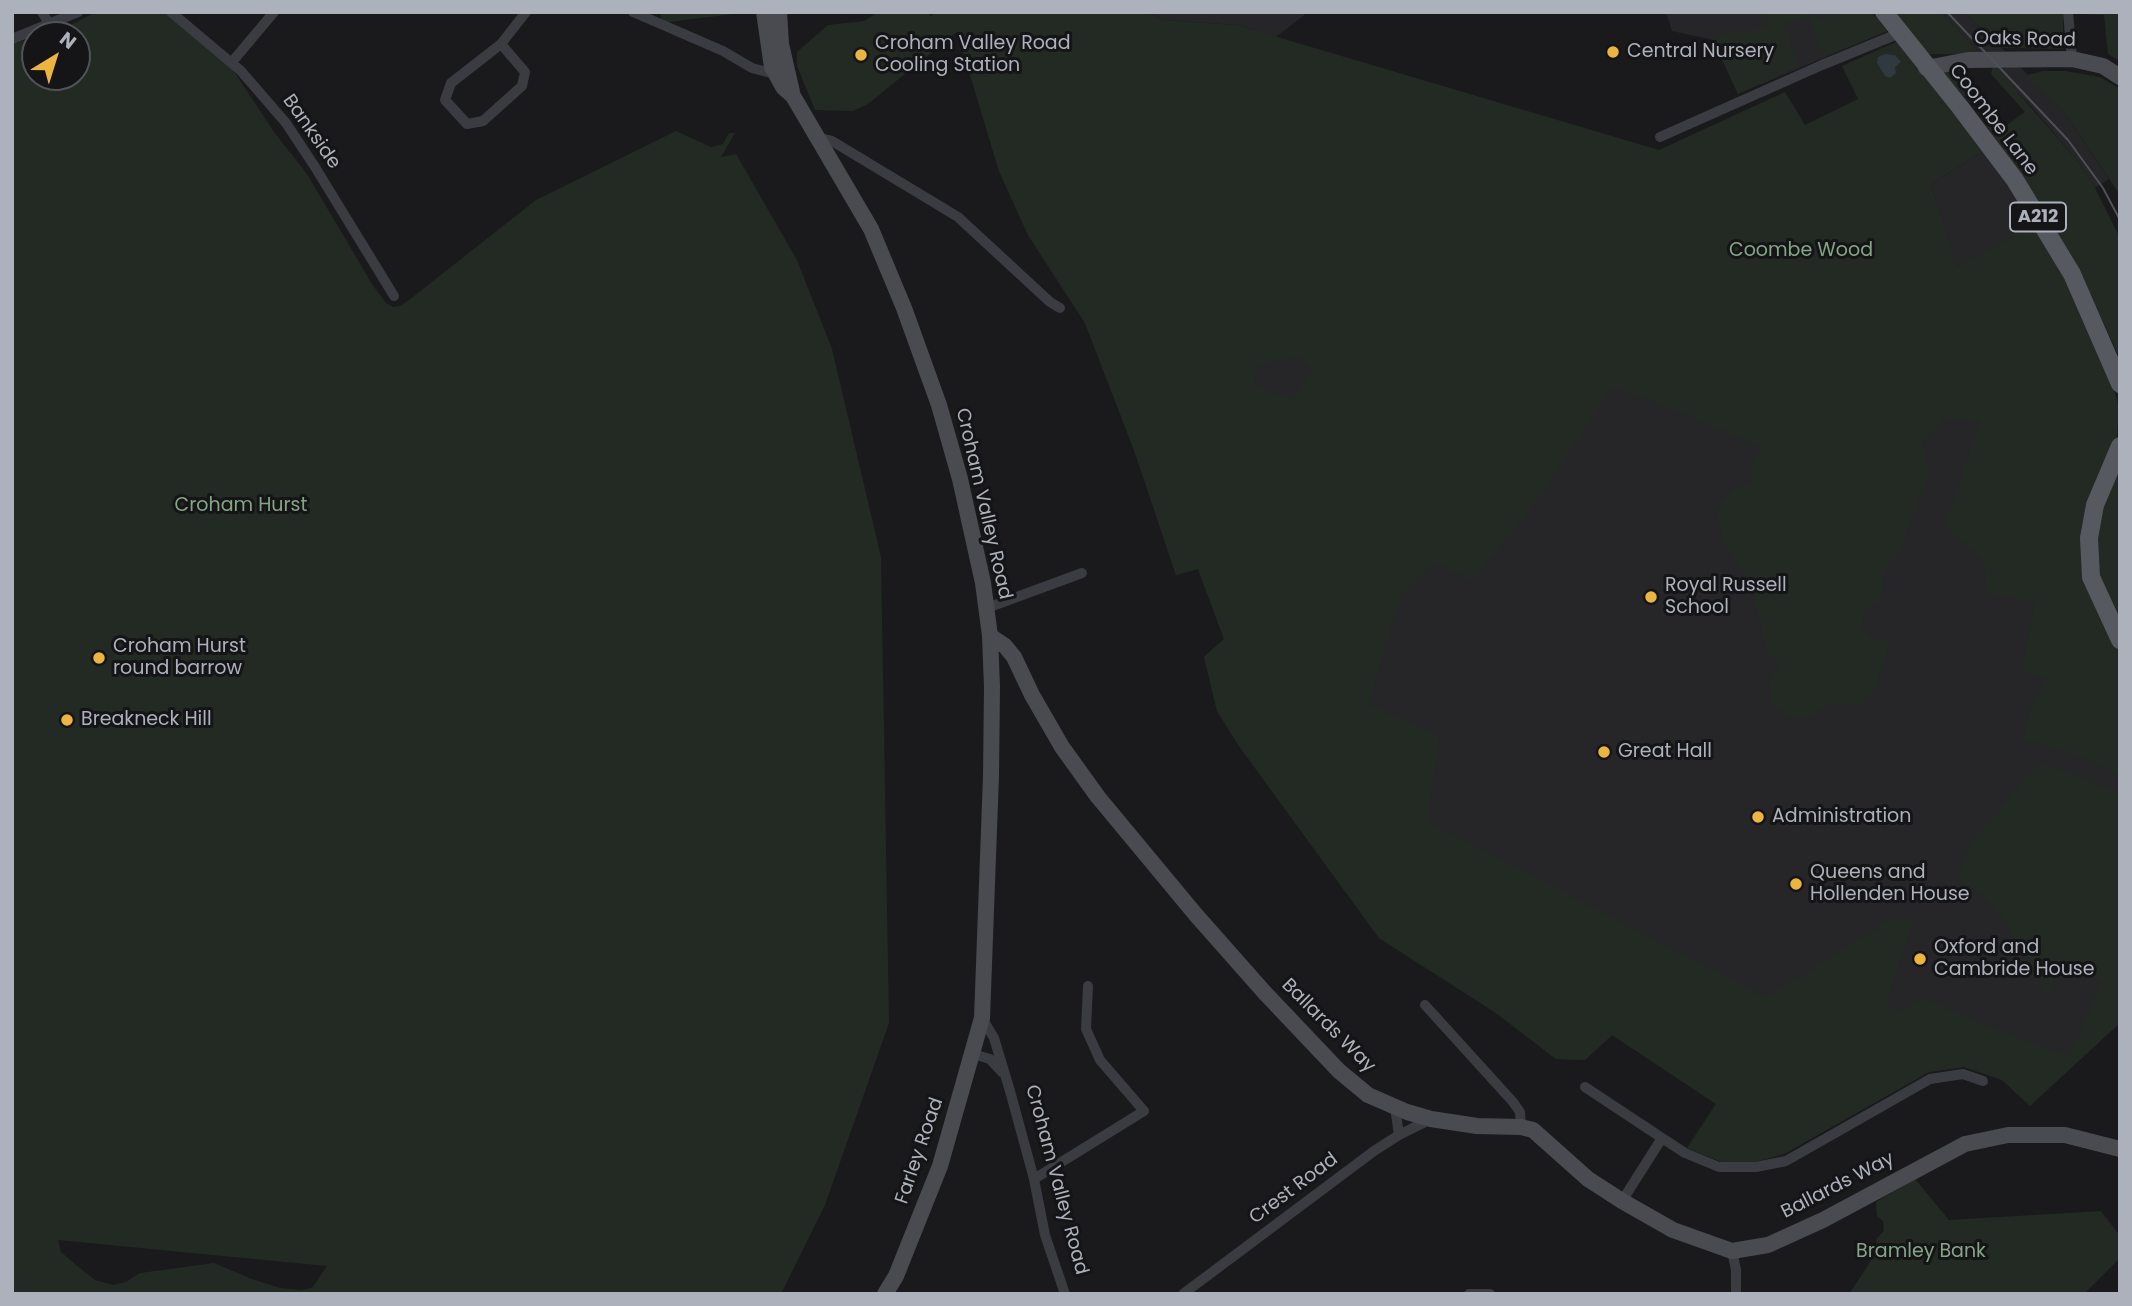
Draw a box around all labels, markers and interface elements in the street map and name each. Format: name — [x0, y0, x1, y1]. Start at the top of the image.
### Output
north arrow — [21, 21, 91, 91]
text: N — [54, 26, 82, 56]
street label: Oaks Road — [1974, 28, 2076, 52]
place label: Croham Valley Road Cooling Station — [875, 33, 1071, 77]
place label: Central Nursery — [1627, 41, 1774, 63]
marker: Central Nursery — [1605, 44, 1621, 60]
marker: Croham Valley Road Cooling Station — [853, 47, 869, 63]
street label: Coombe Lane — [1944, 60, 2042, 180]
street label: Bankside — [277, 90, 345, 174]
road number: A212 — [2010, 202, 2066, 232]
park label: Coombe Wood — [1729, 240, 1873, 262]
street label: Croham Valley Road — [950, 406, 1016, 602]
park label: Croham Hurst — [175, 495, 307, 517]
place label: Royal Russell School — [1665, 575, 1787, 619]
marker: Royal Russell School — [1643, 589, 1659, 605]
place label: Croham Hurst round barrow — [113, 636, 246, 680]
marker: Croham Hurst round barrow — [91, 650, 107, 666]
place label: Breakneck Hill — [81, 709, 212, 731]
marker: Breakneck Hill — [59, 712, 75, 728]
place label: Great Hall — [1618, 741, 1712, 763]
marker: Great Hall — [1596, 744, 1612, 760]
place label: Administration — [1772, 806, 1911, 828]
marker: Administration — [1750, 809, 1766, 825]
place label: Queens and Hollenden House — [1810, 862, 1970, 906]
marker: Queens and Hollenden House — [1788, 876, 1804, 892]
place label: Oxford and Cambride House — [1934, 937, 2095, 981]
marker: Oxford and Cambride House — [1912, 951, 1928, 967]
street label: Ballards Way — [1276, 974, 1380, 1078]
street label: Croham Valley Road — [1020, 1083, 1092, 1277]
street label: Farley Road — [891, 1095, 949, 1207]
street label: Crest Road — [1245, 1148, 1343, 1230]
street label: Ballards Way — [1778, 1148, 1898, 1224]
park label: Bramley Bank — [1856, 1241, 1986, 1263]

